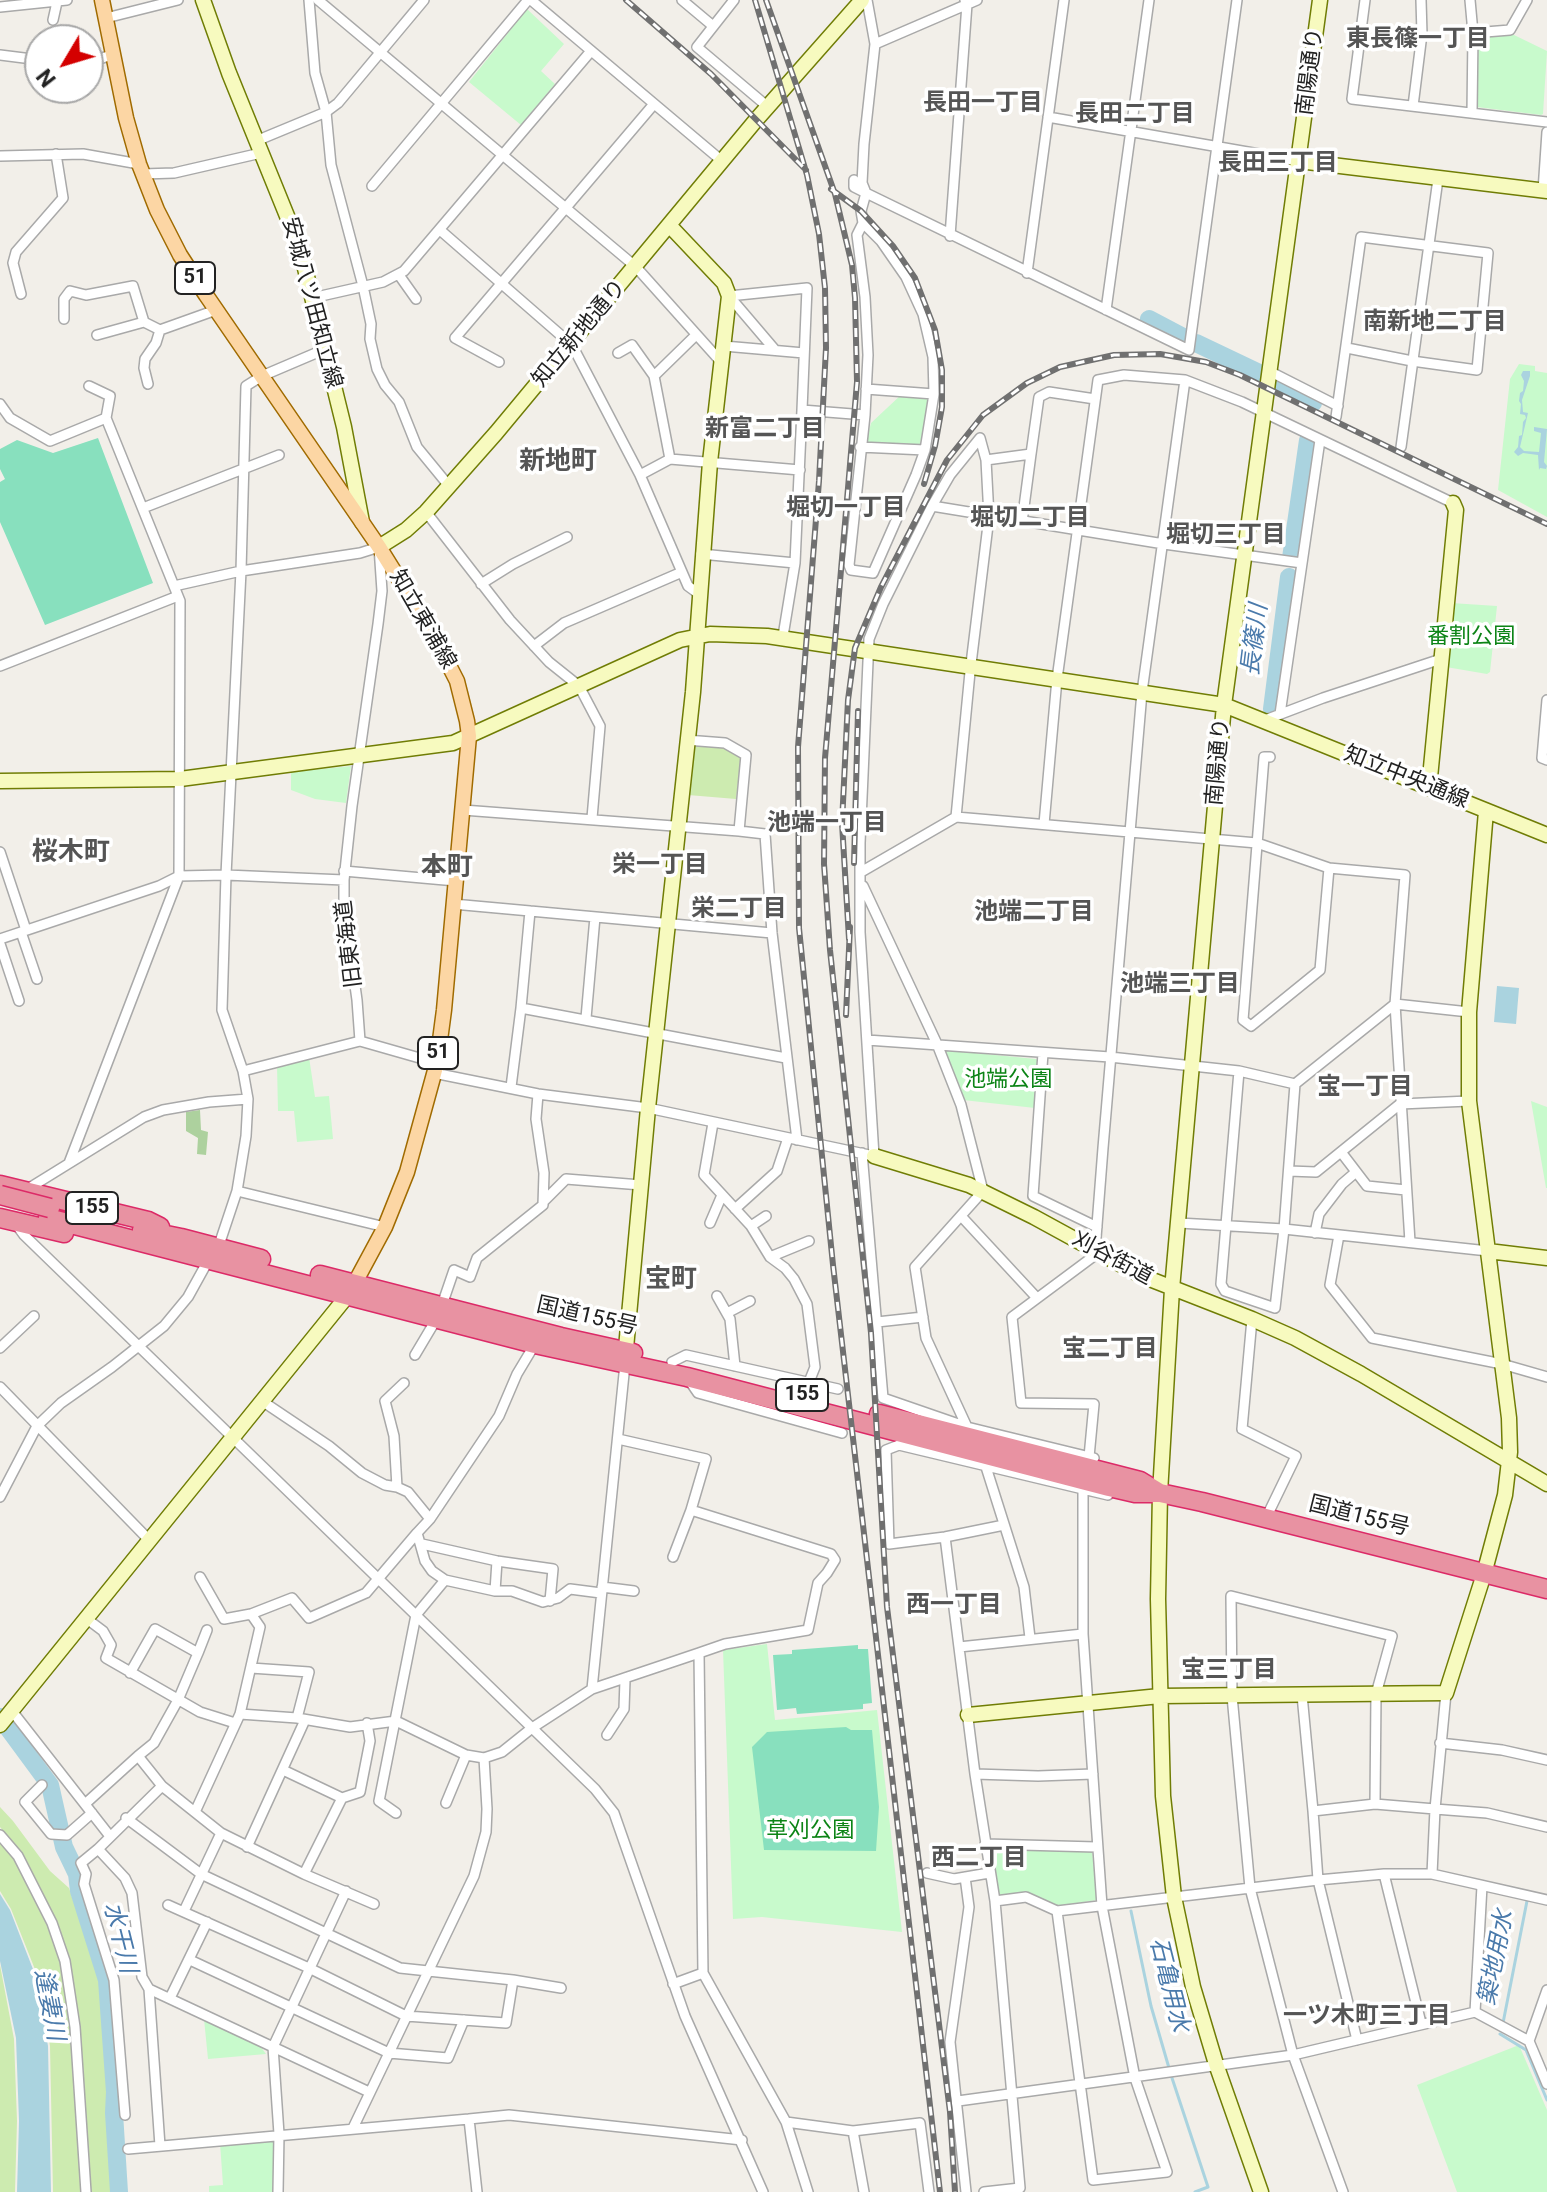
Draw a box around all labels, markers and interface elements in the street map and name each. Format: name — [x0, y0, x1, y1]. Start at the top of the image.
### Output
north arrow — [24, 24, 104, 104]
district label: 東長篠一丁目 — [1346, 26, 1490, 54]
street label: 南陽通り — [1293, 27, 1329, 117]
text: N — [32, 64, 61, 92]
district label: 長田一丁目 — [923, 90, 1043, 118]
district label: 長田二丁目 — [1075, 101, 1195, 129]
district label: 長田三丁目 — [1218, 150, 1338, 178]
street label: 安城八ツ田知立線 — [275, 215, 347, 391]
road number: 51 — [175, 262, 215, 294]
street label: 知立新地通り — [527, 275, 633, 393]
district label: 南新地二丁目 — [1363, 309, 1507, 337]
district label: 新富二丁目 — [705, 416, 825, 444]
district label: 新地町 — [519, 446, 597, 478]
district label: 堀切一丁目 — [786, 495, 906, 523]
district label: 堀切二丁目 — [970, 505, 1090, 533]
district label: 堀切三丁目 — [1166, 522, 1286, 550]
street label: 知立東浦線 — [383, 566, 461, 674]
water label: 長篠川 — [1237, 603, 1275, 677]
park label: 番割公園 — [1427, 624, 1515, 650]
street label: 南陽通り — [1202, 717, 1236, 807]
street label: 知立中央通線 — [1340, 741, 1472, 815]
district label: 池端一丁目 — [767, 810, 887, 838]
district label: 桜木町 — [32, 837, 110, 869]
district label: 本町 — [421, 852, 473, 884]
district label: 栄一丁目 — [612, 852, 708, 880]
district label: 栄二丁目 — [691, 896, 787, 924]
street label: 旧東海道 — [332, 899, 368, 989]
district label: 池端二丁目 — [974, 899, 1094, 927]
district label: 池端三丁目 — [1120, 971, 1240, 999]
road number: 51 — [418, 1037, 458, 1069]
park label: 池端公園 — [964, 1067, 1052, 1093]
district label: 宝一丁目 — [1317, 1074, 1413, 1102]
road number: 155 — [66, 1192, 118, 1224]
street label: 刈谷街道 — [1067, 1227, 1157, 1291]
district label: 宝町 — [645, 1264, 697, 1296]
street label: 国道155号 — [534, 1293, 640, 1341]
district label: 宝二丁目 — [1062, 1336, 1158, 1364]
road number: 155 — [776, 1379, 828, 1411]
street label: 国道155号 — [1306, 1492, 1412, 1542]
district label: 西一丁目 — [906, 1592, 1002, 1620]
district label: 宝三丁目 — [1181, 1657, 1277, 1685]
park label: 草刈公園 — [766, 1818, 854, 1844]
district label: 西二丁目 — [931, 1845, 1027, 1873]
water label: 水干川 — [96, 1900, 142, 1976]
water label: 築地用水 — [1474, 1908, 1520, 2008]
water label: 石亀用水 — [1142, 1935, 1194, 2035]
water label: 逢妻川 — [27, 1967, 69, 2043]
district label: 一ツ木町三丁目 — [1283, 2003, 1451, 2031]

